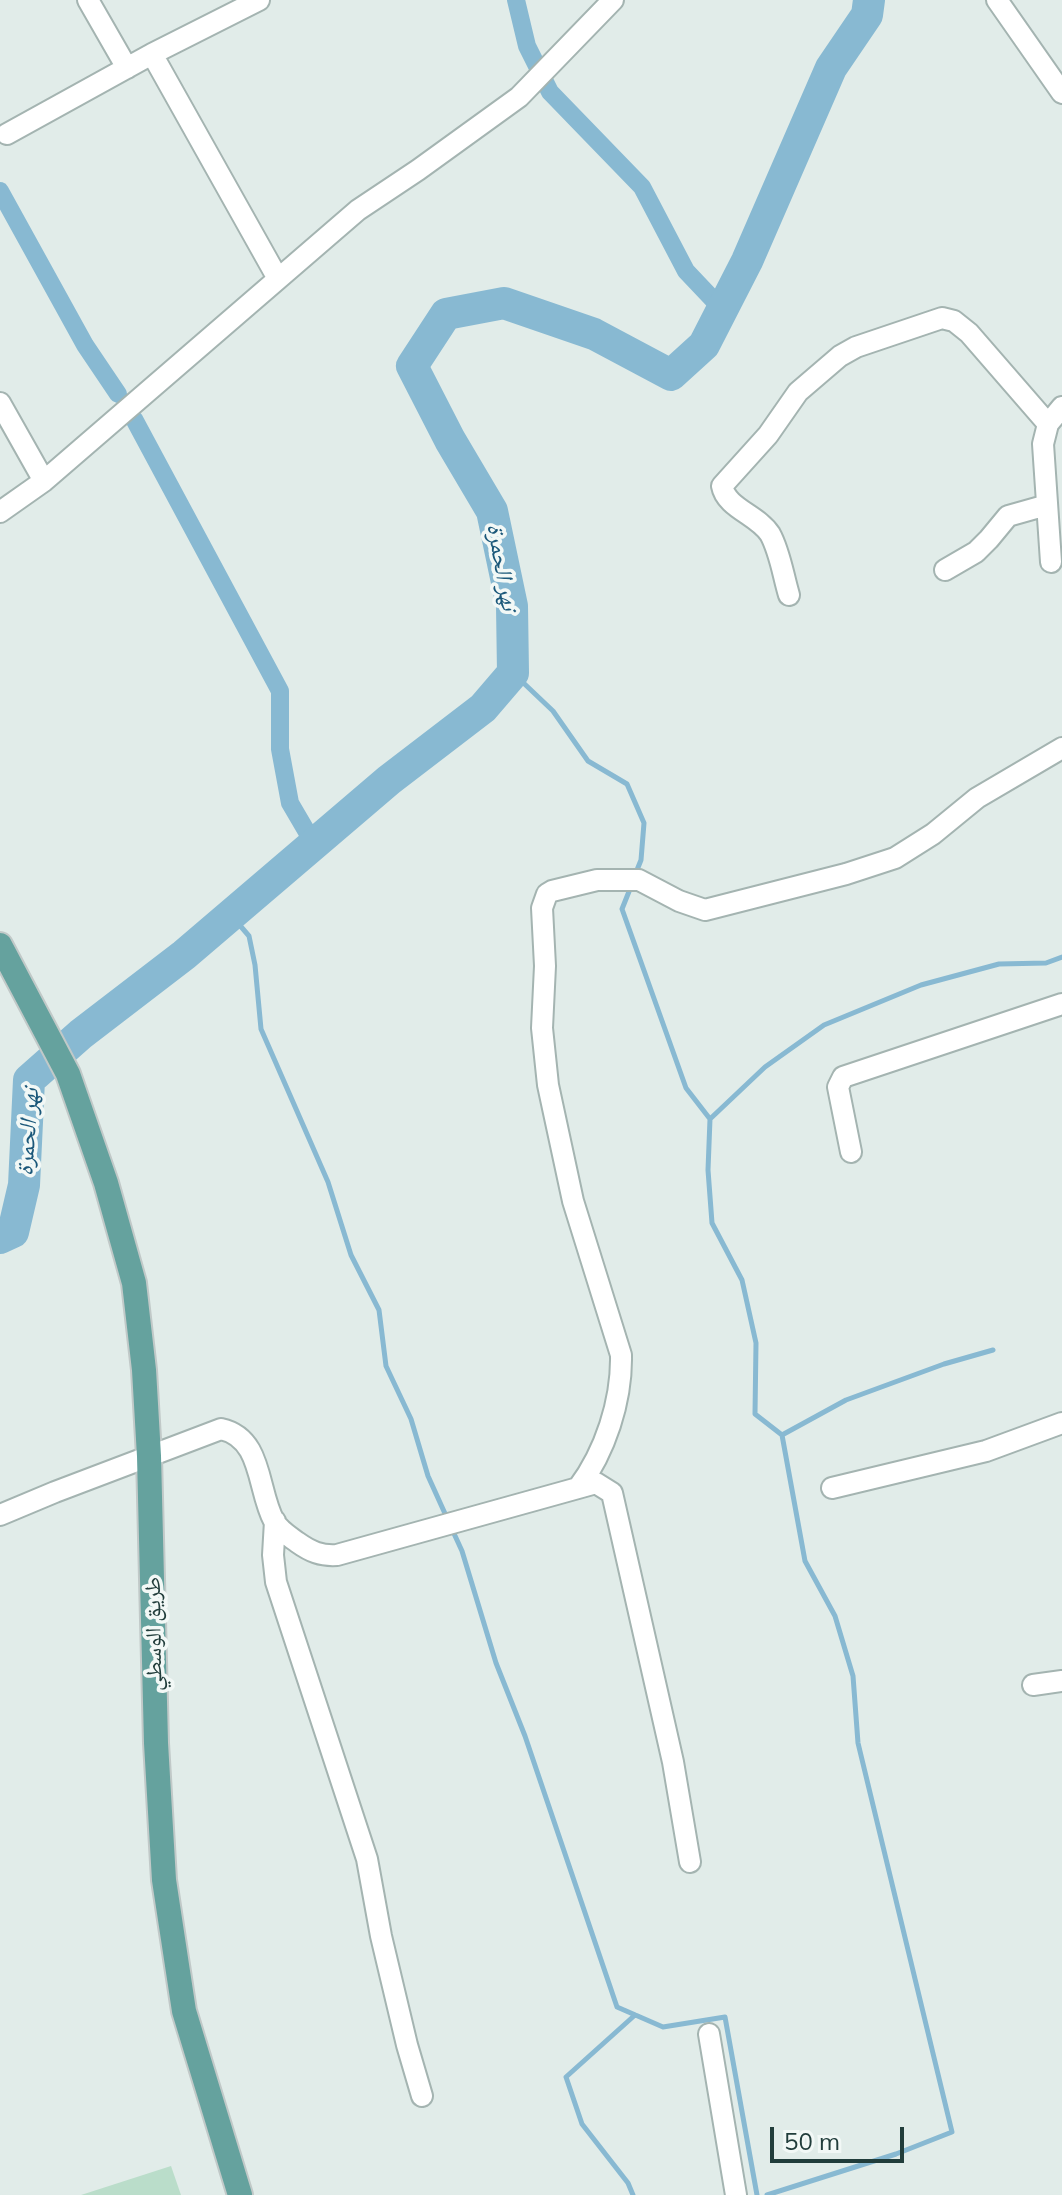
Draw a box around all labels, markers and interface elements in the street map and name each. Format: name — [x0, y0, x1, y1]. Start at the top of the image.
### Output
water label: نهر الحمرة — [480, 521, 524, 613]
water label: نهر الحمرة — [11, 1087, 45, 1177]
street label: طريق الوسطي — [140, 1577, 168, 1691]
scale bar — [774, 2111, 908, 2161]
text: 50 m — [784, 2126, 840, 2156]

